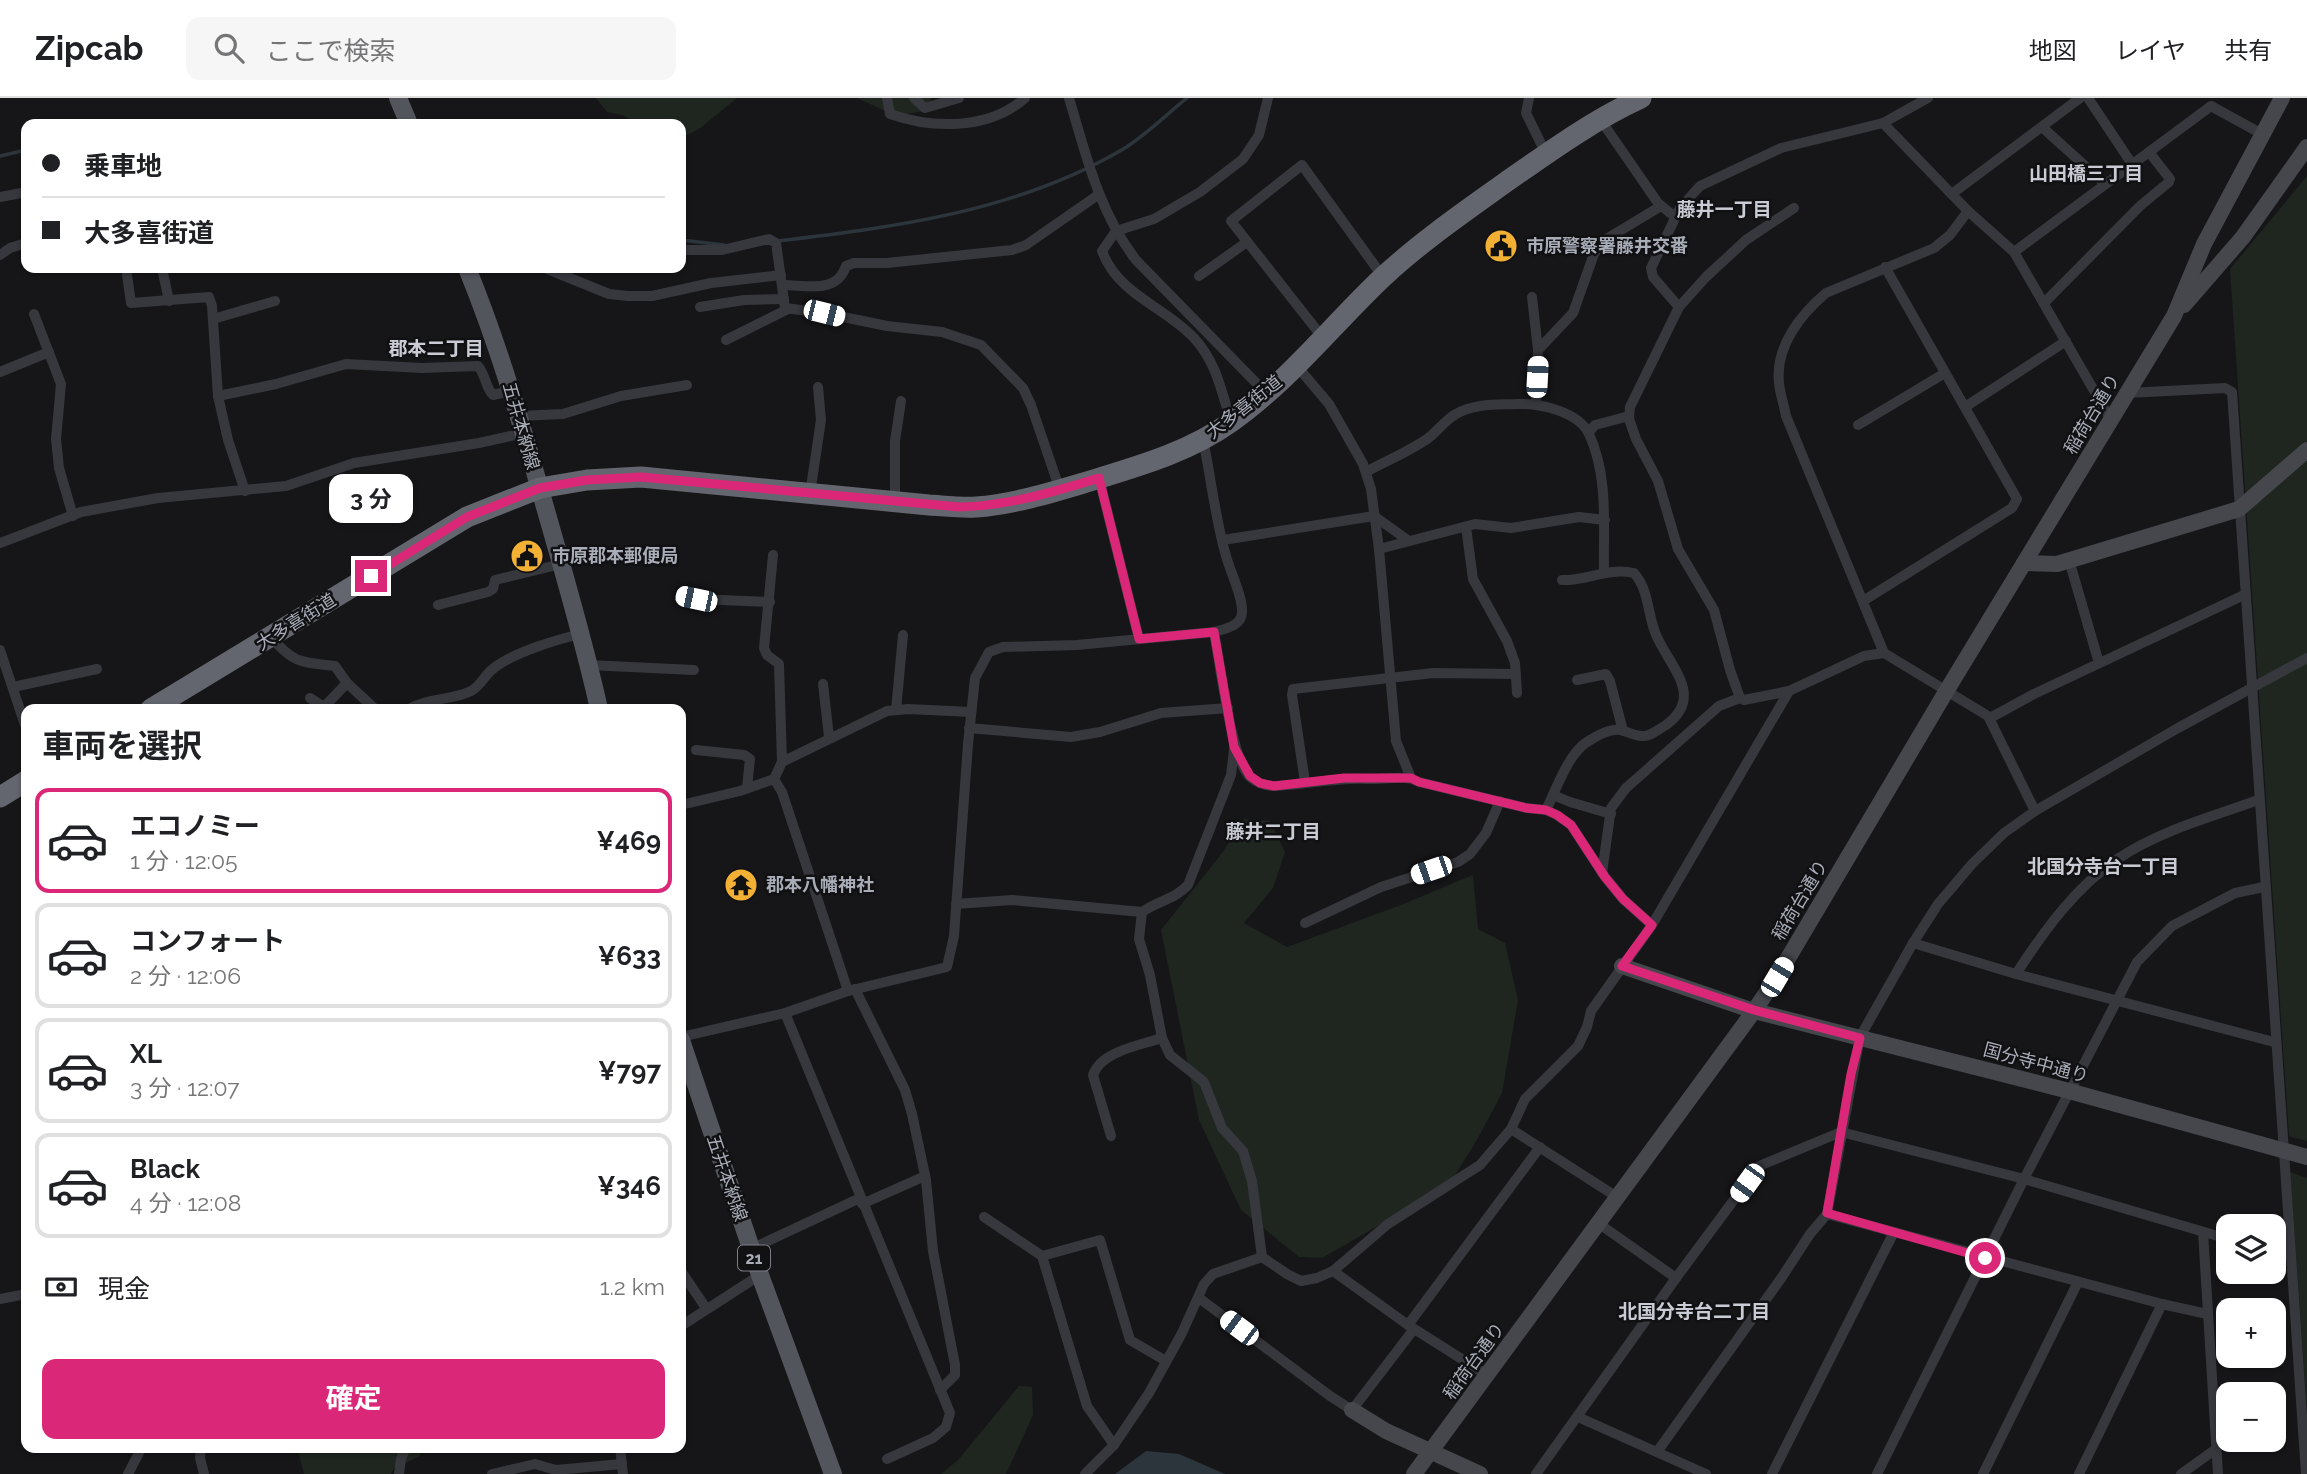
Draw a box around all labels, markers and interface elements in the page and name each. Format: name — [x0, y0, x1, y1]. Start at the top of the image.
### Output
search box — [186, 17, 676, 80]
text: Zipcab — [35, 29, 144, 68]
icon: search — [210, 29, 248, 67]
text: ここで検索 — [266, 36, 396, 66]
text: 地図 — [2029, 36, 2077, 65]
text: レイヤ — [2115, 36, 2186, 65]
text: 共有 — [2224, 36, 2272, 65]
text: 乗車地 — [84, 151, 162, 181]
district label: 山田橋三丁目 — [2029, 162, 2143, 184]
district label: 藤井一丁目 — [1676, 198, 1772, 220]
text: 大多喜街道 — [84, 218, 214, 248]
public building icon: 市原警察署藤井交番 — [1482, 227, 1520, 265]
place label: 市原警察署藤井交番 — [1526, 235, 1688, 256]
car — [802, 298, 847, 328]
district label: 郡本二丁目 — [388, 337, 484, 359]
car — [1526, 355, 1549, 399]
street label: 稲荷台通り — [2059, 370, 2124, 458]
street label: 大多喜街道 — [1202, 371, 1286, 443]
street label: 五井本納線 — [499, 380, 544, 472]
callout: 3 分 — [329, 475, 413, 524]
text: 3 分 — [350, 485, 392, 512]
public building icon: 市原郡本郵便局 — [508, 537, 546, 575]
place label: 市原郡本郵便局 — [552, 545, 678, 566]
route end — [355, 560, 387, 592]
car — [674, 584, 719, 614]
street label: 大多喜街道 — [252, 589, 339, 654]
text: 車両を選択 — [42, 727, 202, 764]
icon: car — [46, 809, 109, 872]
text: エコノミー — [130, 811, 260, 841]
district label: 藤井二丁目 — [1225, 820, 1321, 842]
text: ¥469 — [597, 826, 661, 856]
text: 1 分 · 12:05 — [130, 847, 238, 874]
car — [1408, 853, 1455, 887]
district label: 北国分寺台一丁目 — [2027, 855, 2179, 877]
street label: 稲荷台通り — [1767, 856, 1832, 944]
temple icon: 郡本八幡神社 — [722, 866, 760, 904]
place label: 郡本八幡神社 — [766, 874, 874, 895]
icon: car — [46, 924, 109, 987]
text: コンフォート — [130, 926, 285, 956]
text: ¥633 — [598, 941, 661, 971]
car — [1758, 954, 1797, 1000]
text: 2 分 · 12:06 — [130, 962, 241, 989]
street label: 国分寺中通り — [1981, 1038, 2091, 1087]
icon: car — [46, 1039, 109, 1102]
text: XL — [130, 1039, 162, 1069]
text: ¥797 — [598, 1056, 661, 1086]
text: 3 分 · 12:07 — [130, 1074, 240, 1101]
street label: 五井本納線 — [703, 1132, 752, 1224]
icon: car — [46, 1154, 109, 1217]
text: Black — [130, 1154, 200, 1184]
car — [1727, 1160, 1768, 1206]
text: ¥346 — [597, 1171, 661, 1201]
text: 4 分 · 12:08 — [130, 1189, 241, 1216]
map controls — [2216, 1214, 2286, 1452]
button: layers — [2216, 1214, 2286, 1284]
route start — [1969, 1242, 2001, 1274]
road number: 21 — [738, 1246, 770, 1270]
icon: cash — [42, 1268, 80, 1306]
text: 1.2 km — [600, 1273, 665, 1300]
text: 現金 — [98, 1274, 150, 1304]
button: + — [2216, 1298, 2286, 1368]
district label: 北国分寺台二丁目 — [1618, 1300, 1770, 1322]
car — [1216, 1307, 1263, 1349]
street label: 稲荷台通り — [1439, 1318, 1509, 1403]
button: 確定 — [42, 1359, 665, 1439]
button: − — [2216, 1382, 2286, 1452]

